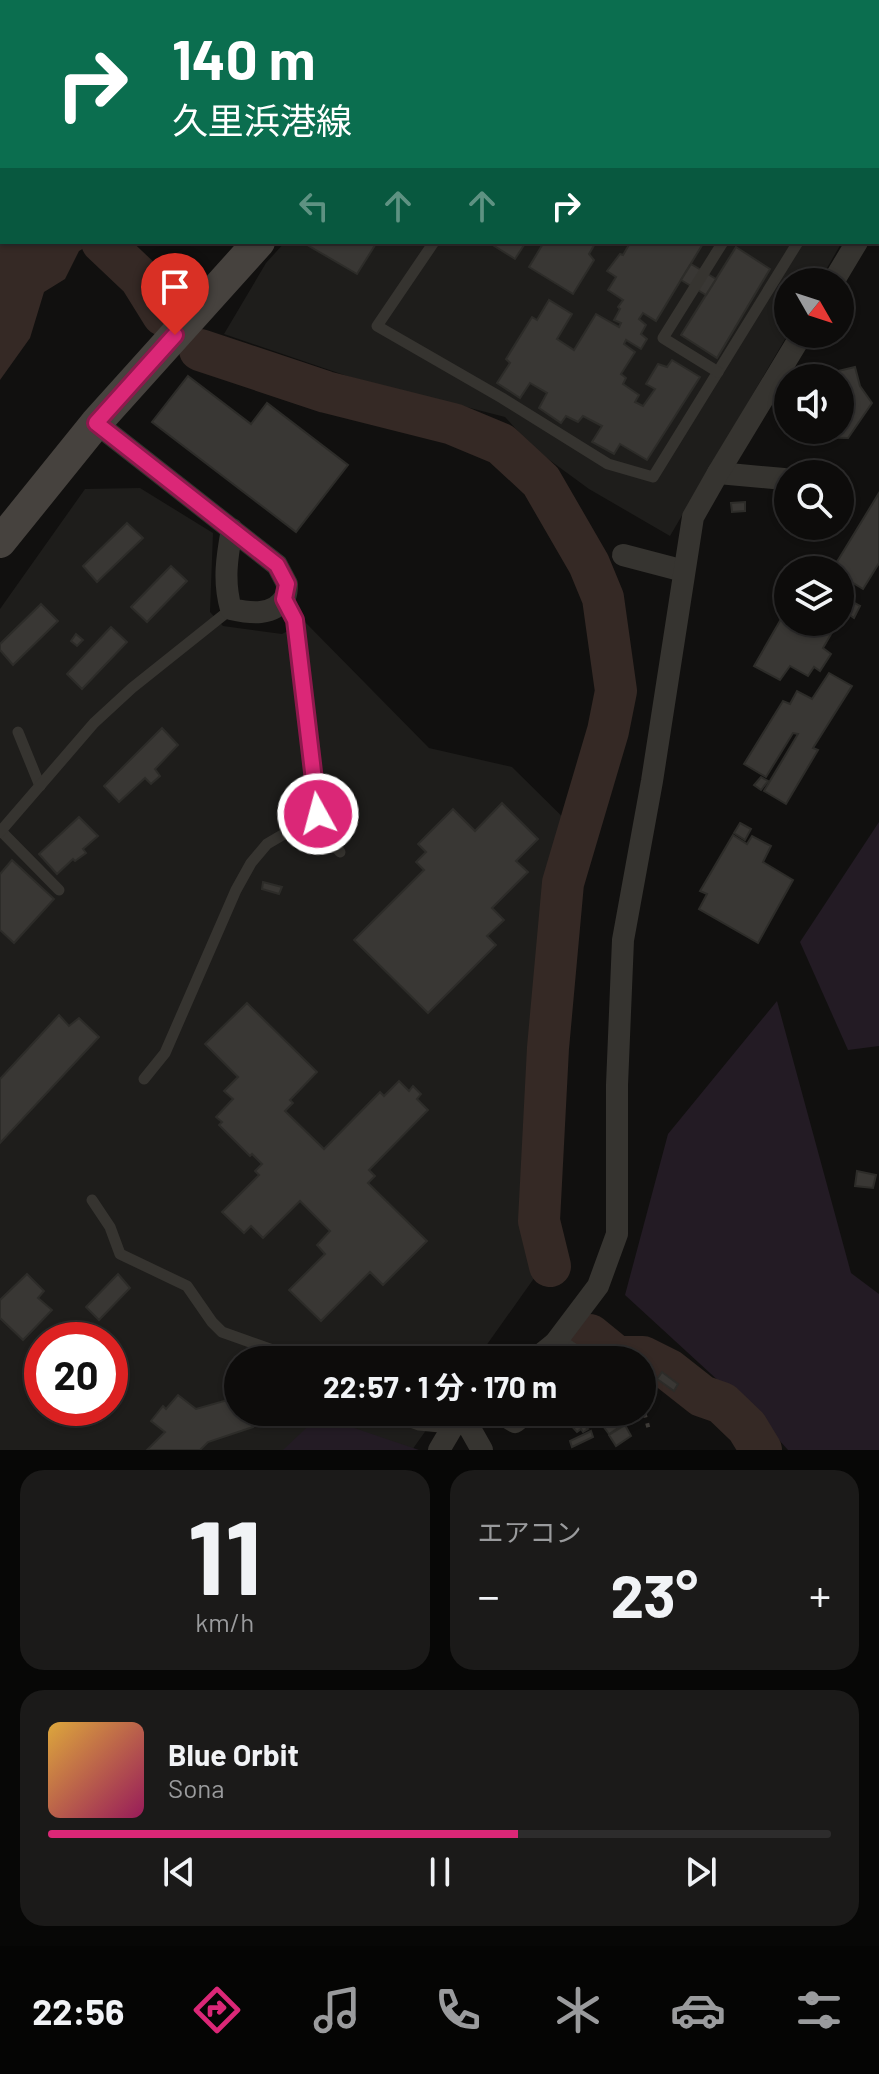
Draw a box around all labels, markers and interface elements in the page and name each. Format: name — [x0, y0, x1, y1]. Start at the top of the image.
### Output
text: 140 m — [172, 24, 316, 91]
icon: right — [40, 32, 144, 136]
text: 久里浜港線 — [172, 98, 352, 141]
icon: left — [292, 184, 336, 228]
icon: ahead — [376, 184, 420, 228]
icon: ahead — [460, 184, 504, 228]
icon: right — [544, 184, 588, 228]
pin — [141, 253, 209, 335]
icon: arrive — [153, 265, 197, 309]
north arrow — [774, 268, 854, 348]
map controls — [774, 268, 854, 636]
button: sound — [774, 364, 854, 444]
button: search — [774, 460, 854, 540]
button: layers — [774, 556, 854, 636]
position arrow — [276, 772, 360, 856]
speed limit sign: 20 — [24, 1322, 128, 1426]
text: 22:57 · 1 分 · 170 m — [323, 1368, 557, 1404]
text: 11 — [188, 1491, 262, 1616]
text: エアコン — [478, 1516, 582, 1547]
text: 23° — [610, 1558, 698, 1630]
text: − — [478, 1568, 500, 1621]
text: + — [809, 1568, 831, 1621]
text: km/h — [195, 1606, 254, 1637]
text: Blue Orbit — [168, 1736, 299, 1772]
text: Sona — [168, 1772, 225, 1803]
icon: previous — [157, 1850, 201, 1894]
icon: pause — [418, 1850, 462, 1894]
icon: next — [679, 1850, 723, 1894]
icon: directions — [189, 1982, 245, 2038]
icon: music — [309, 1982, 365, 2038]
icon: phone — [430, 1982, 486, 2038]
icon: climate — [550, 1982, 606, 2038]
icon: car — [670, 1982, 726, 2038]
icon: filters — [791, 1982, 847, 2038]
text: 22:56 — [32, 1989, 124, 2032]

